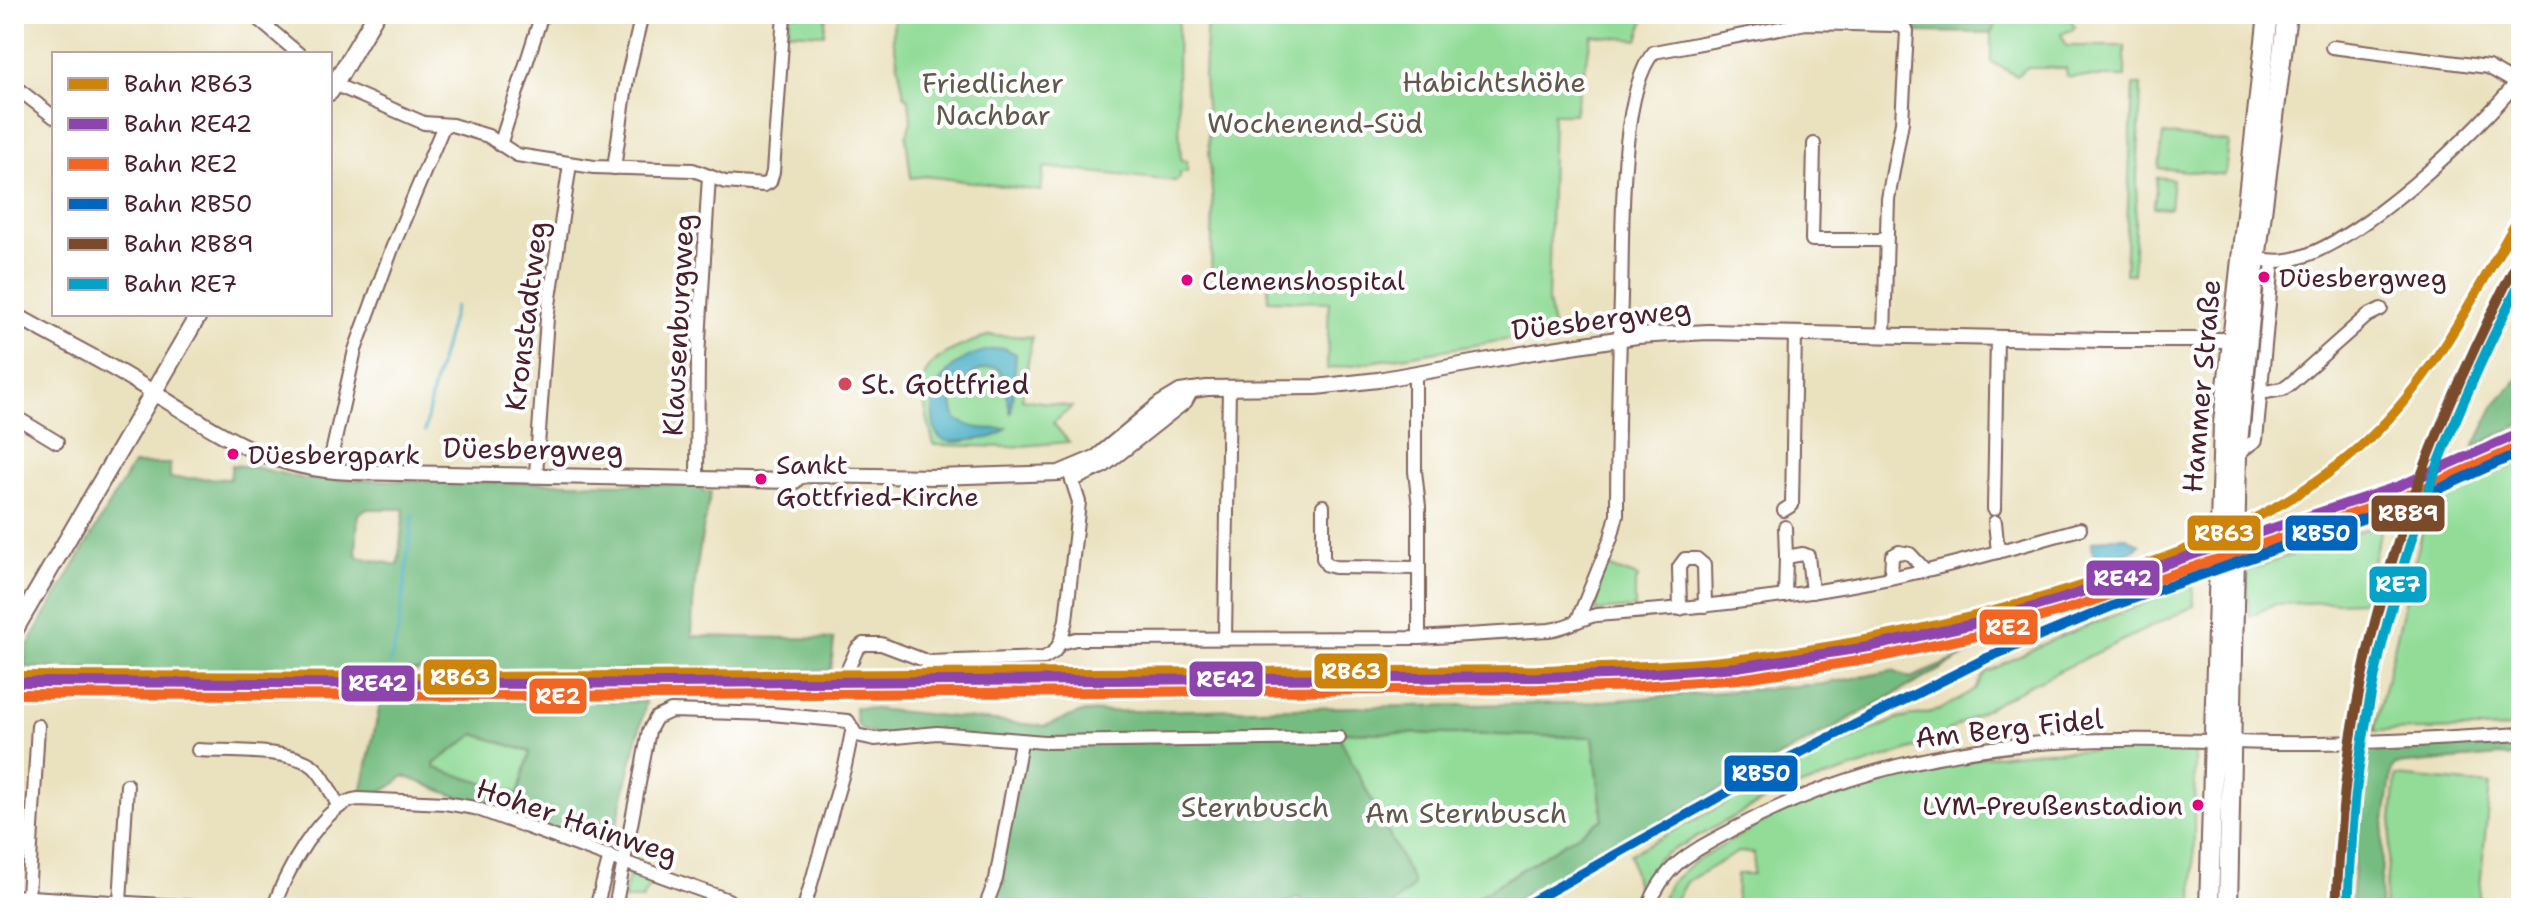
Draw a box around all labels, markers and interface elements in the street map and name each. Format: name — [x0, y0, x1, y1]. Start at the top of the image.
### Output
legend — [52, 52, 332, 316]
park label: Habichtshöhe — [1402, 63, 1586, 101]
park label: Friedlicher Nachbar — [922, 64, 1064, 134]
text: Bahn RB63 — [124, 68, 253, 100]
park label: Wochenend-Süd — [1207, 104, 1423, 142]
text: Bahn RE42 — [124, 108, 252, 140]
text: Bahn RE2 — [124, 148, 238, 180]
text: Bahn RB50 — [124, 188, 253, 220]
street label: Klausenburgweg — [653, 213, 703, 437]
street label: Kronstadtweg — [495, 219, 557, 413]
text: Bahn RB89 — [124, 228, 254, 260]
place label: Düesbergweg — [2279, 260, 2447, 295]
place label: Clemenshospital — [1202, 263, 1405, 298]
text: Bahn RE7 — [124, 268, 237, 300]
marker: Düesbergweg — [2256, 269, 2272, 285]
marker: Clemenshospital — [1179, 272, 1195, 288]
street label: Hammer Straße — [2173, 278, 2229, 494]
street label: Düesbergweg — [1509, 289, 1693, 349]
place label: St. Gottfried — [861, 365, 1029, 403]
marker: St. Gottfried — [836, 375, 854, 393]
street label: Düesbergweg — [442, 428, 624, 470]
place label: Düesbergpark — [248, 437, 420, 472]
marker: Düesbergpark — [225, 446, 241, 462]
place label: Sankt Gottfried-Kirche — [776, 447, 979, 514]
marker: Sankt Gottfried-Kirche — [753, 471, 769, 487]
line badge: RB89 — [2370, 494, 2446, 533]
text: RB89 — [2378, 499, 2438, 528]
line badge: RB63 — [2186, 514, 2262, 552]
line badge: RB50 — [2284, 514, 2359, 552]
text: RB63 — [2194, 519, 2254, 548]
text: RB50 — [2291, 519, 2351, 548]
line badge: RE42 — [2085, 559, 2161, 597]
text: RE42 — [2093, 564, 2153, 593]
line badge: RE7 — [2368, 565, 2428, 604]
text: RE7 — [2375, 570, 2421, 599]
line badge: RE2 — [1978, 608, 2039, 646]
text: RE2 — [1985, 613, 2031, 642]
line badge: RB63 — [1313, 652, 1389, 690]
text: RB63 — [1321, 657, 1381, 686]
line badge: RB63 — [422, 658, 498, 696]
line badge: RE42 — [1188, 660, 1264, 698]
text: RB63 — [430, 663, 490, 692]
line badge: RE42 — [340, 664, 416, 703]
text: RE42 — [1196, 665, 1256, 694]
text: RE42 — [348, 669, 408, 698]
line badge: RE2 — [528, 677, 588, 715]
text: RE2 — [535, 682, 581, 711]
street label: Am Berg Fidel — [1913, 699, 2105, 757]
line badge: RB50 — [1723, 754, 1799, 793]
text: RB50 — [1731, 759, 1791, 788]
street label: Hoher Hainweg — [471, 769, 683, 873]
park label: Sternbusch — [1181, 788, 1329, 826]
place label: LVM-Preußenstadion — [1922, 788, 2183, 823]
park label: Am Sternbusch — [1365, 794, 1567, 832]
marker: LVM-Preußenstadion — [2190, 797, 2206, 813]

